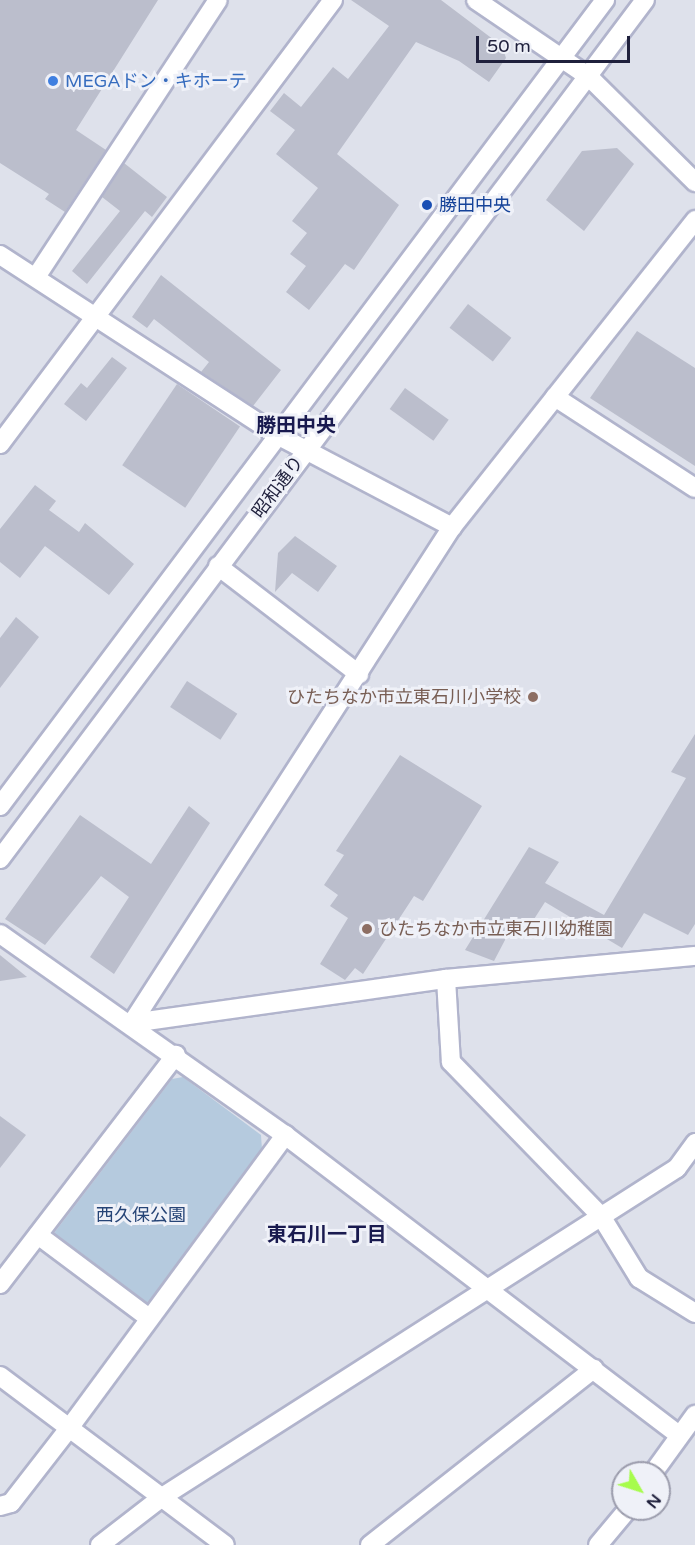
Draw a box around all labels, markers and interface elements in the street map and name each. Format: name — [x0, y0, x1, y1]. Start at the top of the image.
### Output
scale bar — [479, 24, 634, 62]
text: 50 m — [487, 35, 531, 57]
place label: MEGAドン・キホーテ — [65, 70, 247, 92]
marker: MEGAドン・キホーテ — [46, 74, 60, 88]
place label: 勝田中央 — [439, 194, 511, 216]
marker: 勝田中央 — [420, 198, 434, 212]
district label: 勝田中央 — [256, 414, 336, 438]
street label: 昭和通り — [248, 452, 308, 522]
place label: ひたちなか市立東石川小学校 — [287, 686, 521, 708]
marker: ひたちなか市立東石川小学校 — [526, 690, 540, 704]
place label: ひたちなか市立東石川幼稚園 — [379, 918, 613, 940]
marker: ひたちなか市立東石川幼稚園 — [360, 922, 374, 936]
park label: 西久保公園 — [96, 1204, 186, 1226]
district label: 東石川一丁目 — [267, 1223, 387, 1247]
north arrow — [611, 1461, 671, 1521]
text: N — [642, 1490, 665, 1512]

